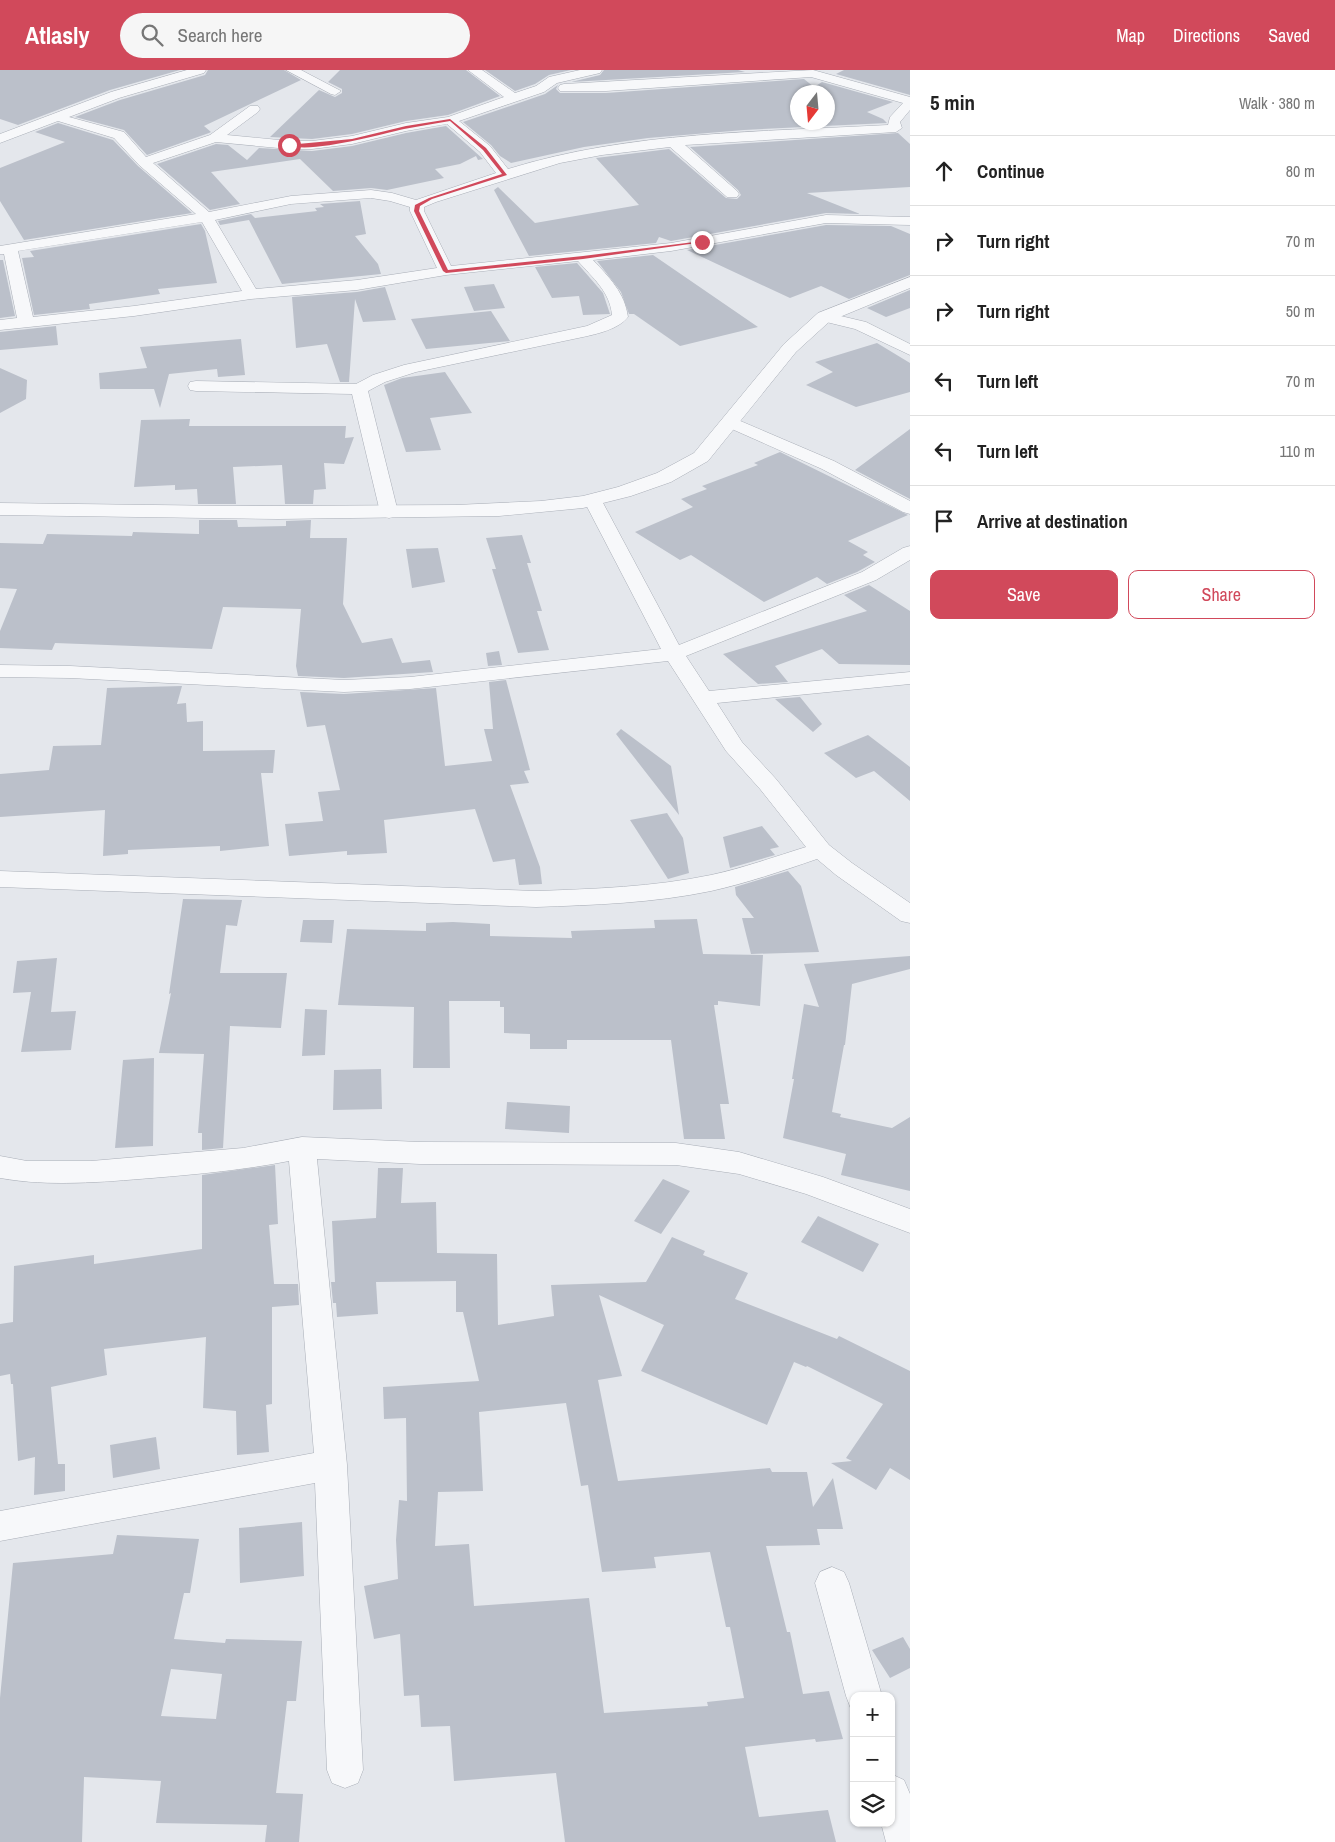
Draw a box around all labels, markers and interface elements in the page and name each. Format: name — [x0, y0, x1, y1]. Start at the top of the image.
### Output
search box — [120, 13, 470, 58]
text: Atlasly — [25, 19, 90, 51]
icon: search — [138, 21, 166, 49]
text: Search here — [178, 22, 262, 48]
text: Map — [1116, 23, 1145, 48]
text: Directions — [1173, 23, 1240, 48]
text: Saved — [1268, 23, 1310, 48]
north arrow — [790, 85, 835, 130]
text: 5 min — [930, 88, 975, 117]
text: Walk · 380 m — [1239, 92, 1315, 114]
route start — [278, 134, 301, 157]
icon: ahead — [930, 157, 958, 185]
text: Continue — [977, 158, 1045, 184]
text: 80 m — [1286, 160, 1315, 182]
icon: right — [930, 227, 958, 255]
text: Turn right — [977, 228, 1049, 254]
text: 70 m — [1286, 230, 1315, 252]
route end — [691, 231, 714, 254]
icon: right — [930, 297, 958, 325]
text: Turn right — [977, 298, 1049, 324]
text: 50 m — [1286, 300, 1315, 322]
icon: left — [930, 367, 958, 395]
text: Turn left — [977, 368, 1038, 394]
text: 70 m — [1286, 370, 1315, 392]
icon: left — [930, 437, 958, 465]
text: Turn left — [977, 438, 1038, 464]
text: 110 m — [1279, 440, 1315, 462]
icon: arrive — [930, 507, 958, 535]
text: Arrive at destination — [977, 508, 1128, 534]
button: Save — [930, 570, 1118, 619]
button: Share — [1128, 570, 1315, 619]
map controls — [850, 1692, 895, 1827]
button: + — [850, 1692, 895, 1737]
button: − — [850, 1737, 895, 1782]
button: layers — [850, 1782, 895, 1827]

